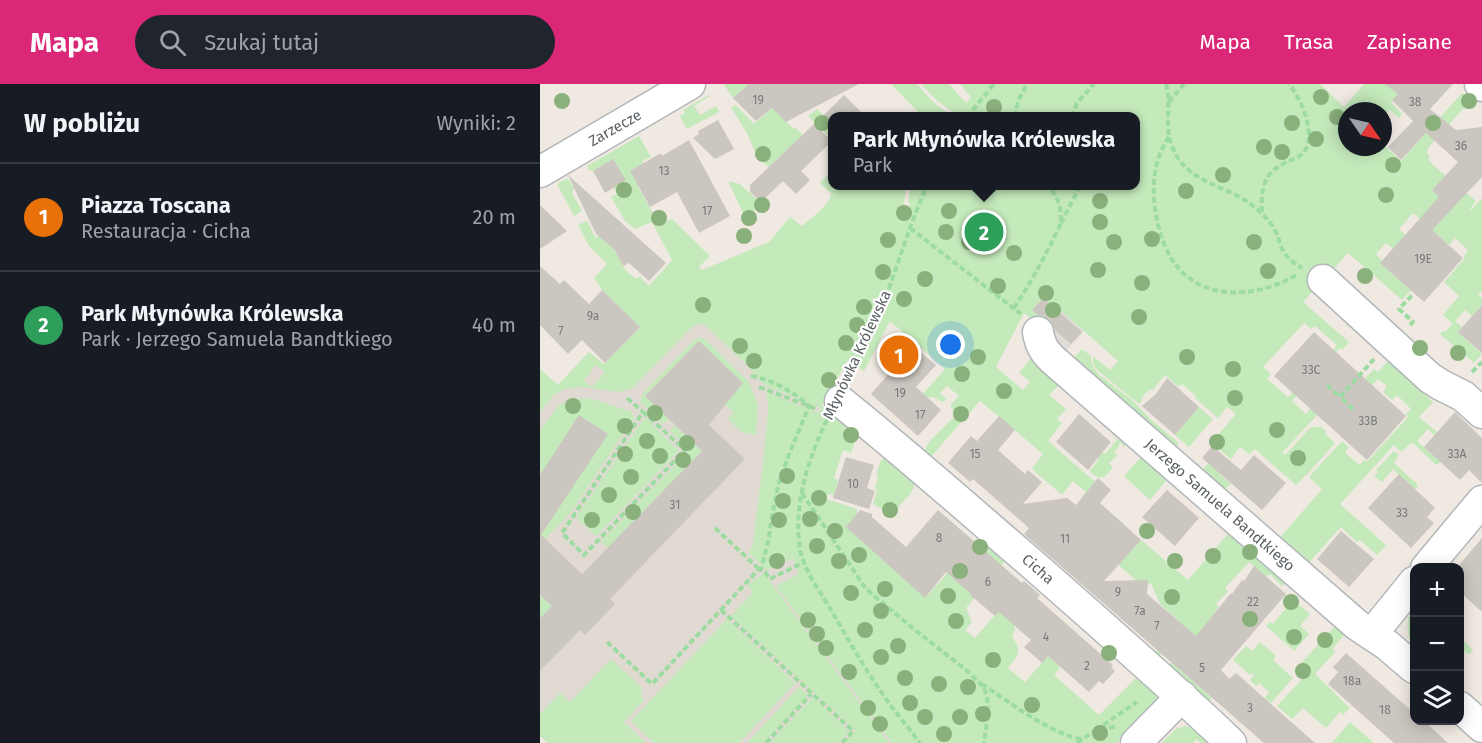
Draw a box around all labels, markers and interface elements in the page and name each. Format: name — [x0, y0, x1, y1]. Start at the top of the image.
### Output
search box — [135, 15, 555, 69]
text: Mapa — [30, 26, 99, 59]
icon: search — [156, 26, 189, 59]
text: Szukaj tutaj — [204, 29, 319, 56]
text: Mapa — [1199, 29, 1251, 55]
text: Trasa — [1284, 29, 1334, 55]
text: Zapisane — [1367, 29, 1452, 55]
house number: 19 — [752, 93, 764, 107]
house number: 38 — [1409, 95, 1422, 109]
north arrow — [1338, 102, 1392, 156]
street label: Zarzecze — [585, 106, 645, 150]
text: W pobliżu — [24, 108, 140, 139]
text: Wyniki: 2 — [436, 111, 516, 135]
popup — [828, 112, 1140, 190]
text: Park Młynówka Królewska — [853, 126, 1115, 153]
house number: 36 — [1455, 139, 1467, 153]
text: Park — [853, 153, 892, 177]
house number: 13 — [658, 164, 670, 178]
text: Piazza Toscana — [81, 192, 231, 219]
house number: 17 — [702, 204, 712, 218]
text: 1 — [39, 205, 48, 229]
text: 20 m — [473, 205, 516, 229]
pin: 2 — [964, 210, 1004, 254]
text: Restauracja · Cicha — [81, 219, 251, 243]
house number: 19E — [1414, 252, 1432, 266]
street label: Młynówka Królewska — [819, 288, 895, 422]
text: Park Młynówka Królewska — [81, 300, 343, 327]
house number: 9a — [587, 309, 599, 323]
text: 2 — [38, 313, 49, 337]
text: 40 m — [472, 313, 516, 337]
house number: 7 — [558, 324, 564, 338]
text: Park · Jerzego Samuela Bandtkiego — [81, 327, 393, 351]
your location — [936, 330, 965, 359]
pin: 1 — [880, 332, 918, 378]
house number: 33C — [1302, 363, 1321, 377]
house number: 19 — [894, 386, 906, 400]
house number: 17 — [915, 408, 925, 422]
house number: 33B — [1358, 414, 1378, 428]
street label: Jerzego Samuela Bandtkiego — [1141, 435, 1299, 575]
house number: 15 — [969, 447, 981, 461]
house number: 33A — [1448, 447, 1467, 461]
house number: 10 — [847, 477, 859, 491]
house number: 31 — [670, 498, 680, 512]
house number: 33 — [1396, 506, 1408, 520]
house number: 8 — [936, 531, 943, 545]
house number: 11 — [1060, 532, 1070, 546]
street label: Cicha — [1018, 550, 1058, 588]
map controls — [1410, 563, 1464, 725]
button: + — [1410, 563, 1464, 617]
house number: 6 — [985, 575, 991, 589]
house number: 9 — [1115, 585, 1121, 599]
house number: 22 — [1247, 595, 1259, 609]
house number: 7a — [1134, 604, 1146, 618]
button: − — [1410, 617, 1464, 671]
house number: 7 — [1154, 619, 1160, 633]
house number: 4 — [1043, 630, 1050, 644]
house number: 2 — [1084, 659, 1090, 673]
house number: 5 — [1199, 661, 1205, 675]
button: layers — [1410, 671, 1464, 725]
house number: 18a — [1343, 674, 1361, 688]
house number: 3 — [1247, 701, 1253, 715]
house number: 18 — [1379, 703, 1391, 717]

